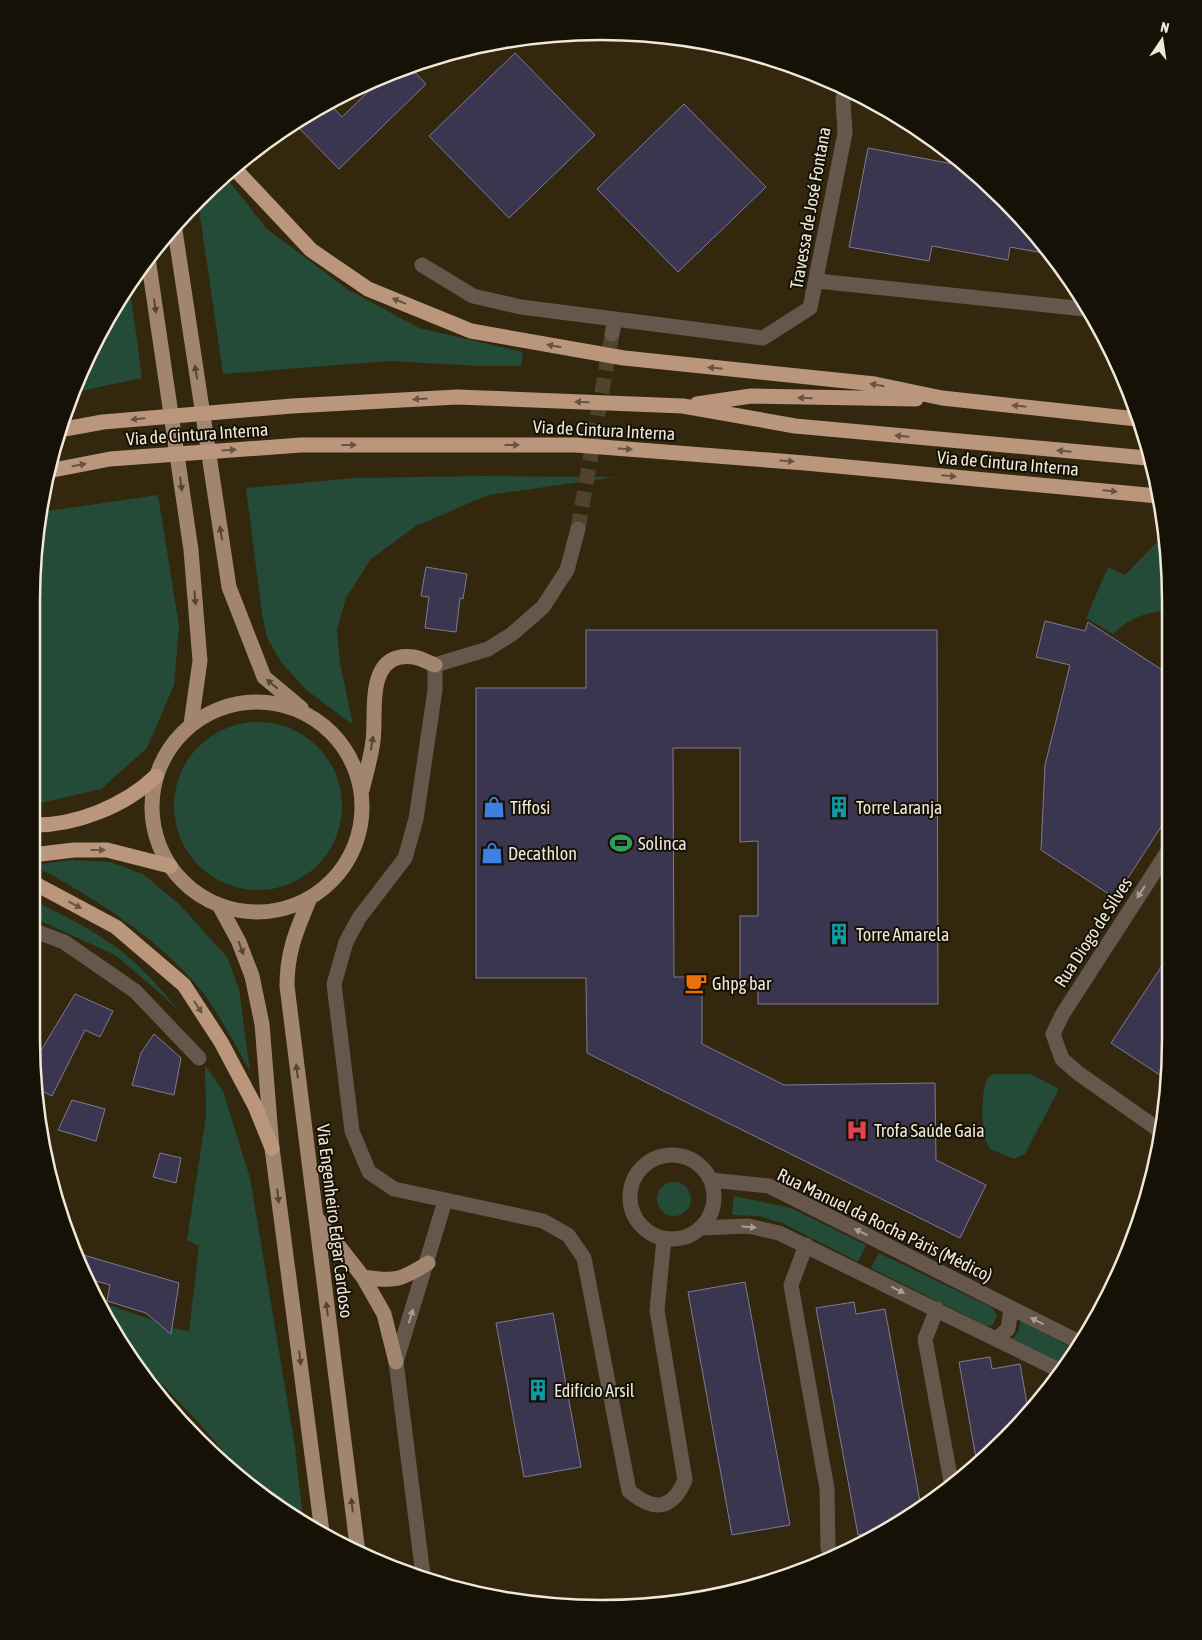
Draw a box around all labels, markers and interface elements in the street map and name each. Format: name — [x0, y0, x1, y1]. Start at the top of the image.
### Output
north arrow — [1137, 15, 1187, 65]
text: N — [1159, 19, 1171, 36]
street label: Travessa de José Fontana — [785, 125, 835, 291]
one-way arrow — [392, 297, 406, 305]
one-way arrow — [151, 299, 159, 315]
one-way arrow — [546, 341, 562, 349]
one-way arrow — [707, 363, 723, 371]
one-way arrow — [191, 364, 199, 380]
one-way arrow — [868, 380, 884, 388]
one-way arrow — [797, 394, 813, 402]
one-way arrow — [411, 395, 427, 403]
one-way arrow — [574, 398, 590, 406]
one-way arrow — [1011, 402, 1027, 410]
one-way arrow — [130, 415, 146, 423]
street label: Via de Cintura Interna — [532, 416, 676, 444]
street label: Via de Cintura Interna — [125, 419, 269, 449]
one-way arrow — [894, 432, 910, 440]
one-way arrow — [342, 441, 358, 449]
one-way arrow — [504, 441, 520, 449]
one-way arrow — [617, 445, 633, 453]
one-way arrow — [221, 446, 237, 454]
street label: Via de Cintura Interna — [936, 446, 1080, 480]
one-way arrow — [1056, 446, 1072, 454]
one-way arrow — [779, 458, 795, 466]
one-way arrow — [71, 461, 87, 469]
one-way arrow — [941, 472, 957, 480]
one-way arrow — [177, 477, 185, 493]
one-way arrow — [1103, 488, 1119, 496]
one-way arrow — [217, 525, 225, 541]
one-way arrow — [191, 591, 199, 607]
one-way arrow — [266, 679, 279, 690]
one-way arrow — [368, 735, 376, 751]
shop icon: Tiffosi — [481, 794, 507, 820]
building icon: Torre Laranja — [826, 794, 852, 820]
place label: Tiffosi — [510, 797, 550, 818]
place label: Torre Laranja — [856, 797, 942, 818]
sports icon: Solinca — [608, 830, 634, 856]
place label: Solinca — [638, 833, 687, 854]
shop icon: Decathlon — [479, 840, 505, 866]
place label: Decathlon — [508, 843, 577, 864]
one-way arrow — [90, 846, 106, 854]
street label: Rua Diogo de Silves — [1050, 873, 1136, 991]
one-way arrow — [1137, 886, 1146, 899]
one-way arrow — [67, 901, 82, 909]
building icon: Torre Amarela — [826, 921, 852, 947]
place label: Torre Amarela — [856, 924, 949, 945]
one-way arrow — [237, 941, 245, 956]
cafe icon: Ghpg bar — [683, 970, 709, 996]
place label: Ghpg bar — [712, 973, 772, 994]
one-way arrow — [193, 1000, 203, 1014]
one-way arrow — [293, 1062, 301, 1078]
hospital icon: Trofa Saúde Gaia — [844, 1117, 870, 1143]
place label: Trofa Saúde Gaia — [874, 1120, 985, 1141]
street label: Via Engenheiro Edgar Cardoso — [313, 1123, 357, 1319]
street label: Rua Manuel da Rocha Páris (Médico) — [774, 1164, 996, 1286]
one-way arrow — [275, 1189, 283, 1205]
one-way arrow — [742, 1223, 758, 1231]
one-way arrow — [854, 1228, 868, 1236]
one-way arrow — [891, 1286, 905, 1294]
one-way arrow — [323, 1300, 331, 1316]
one-way arrow — [408, 1308, 415, 1323]
one-way arrow — [1030, 1317, 1044, 1325]
one-way arrow — [296, 1350, 304, 1366]
building icon: Edifício Arsil — [525, 1377, 551, 1403]
place label: Edifício Arsil — [554, 1380, 635, 1401]
one-way arrow — [348, 1496, 356, 1512]

